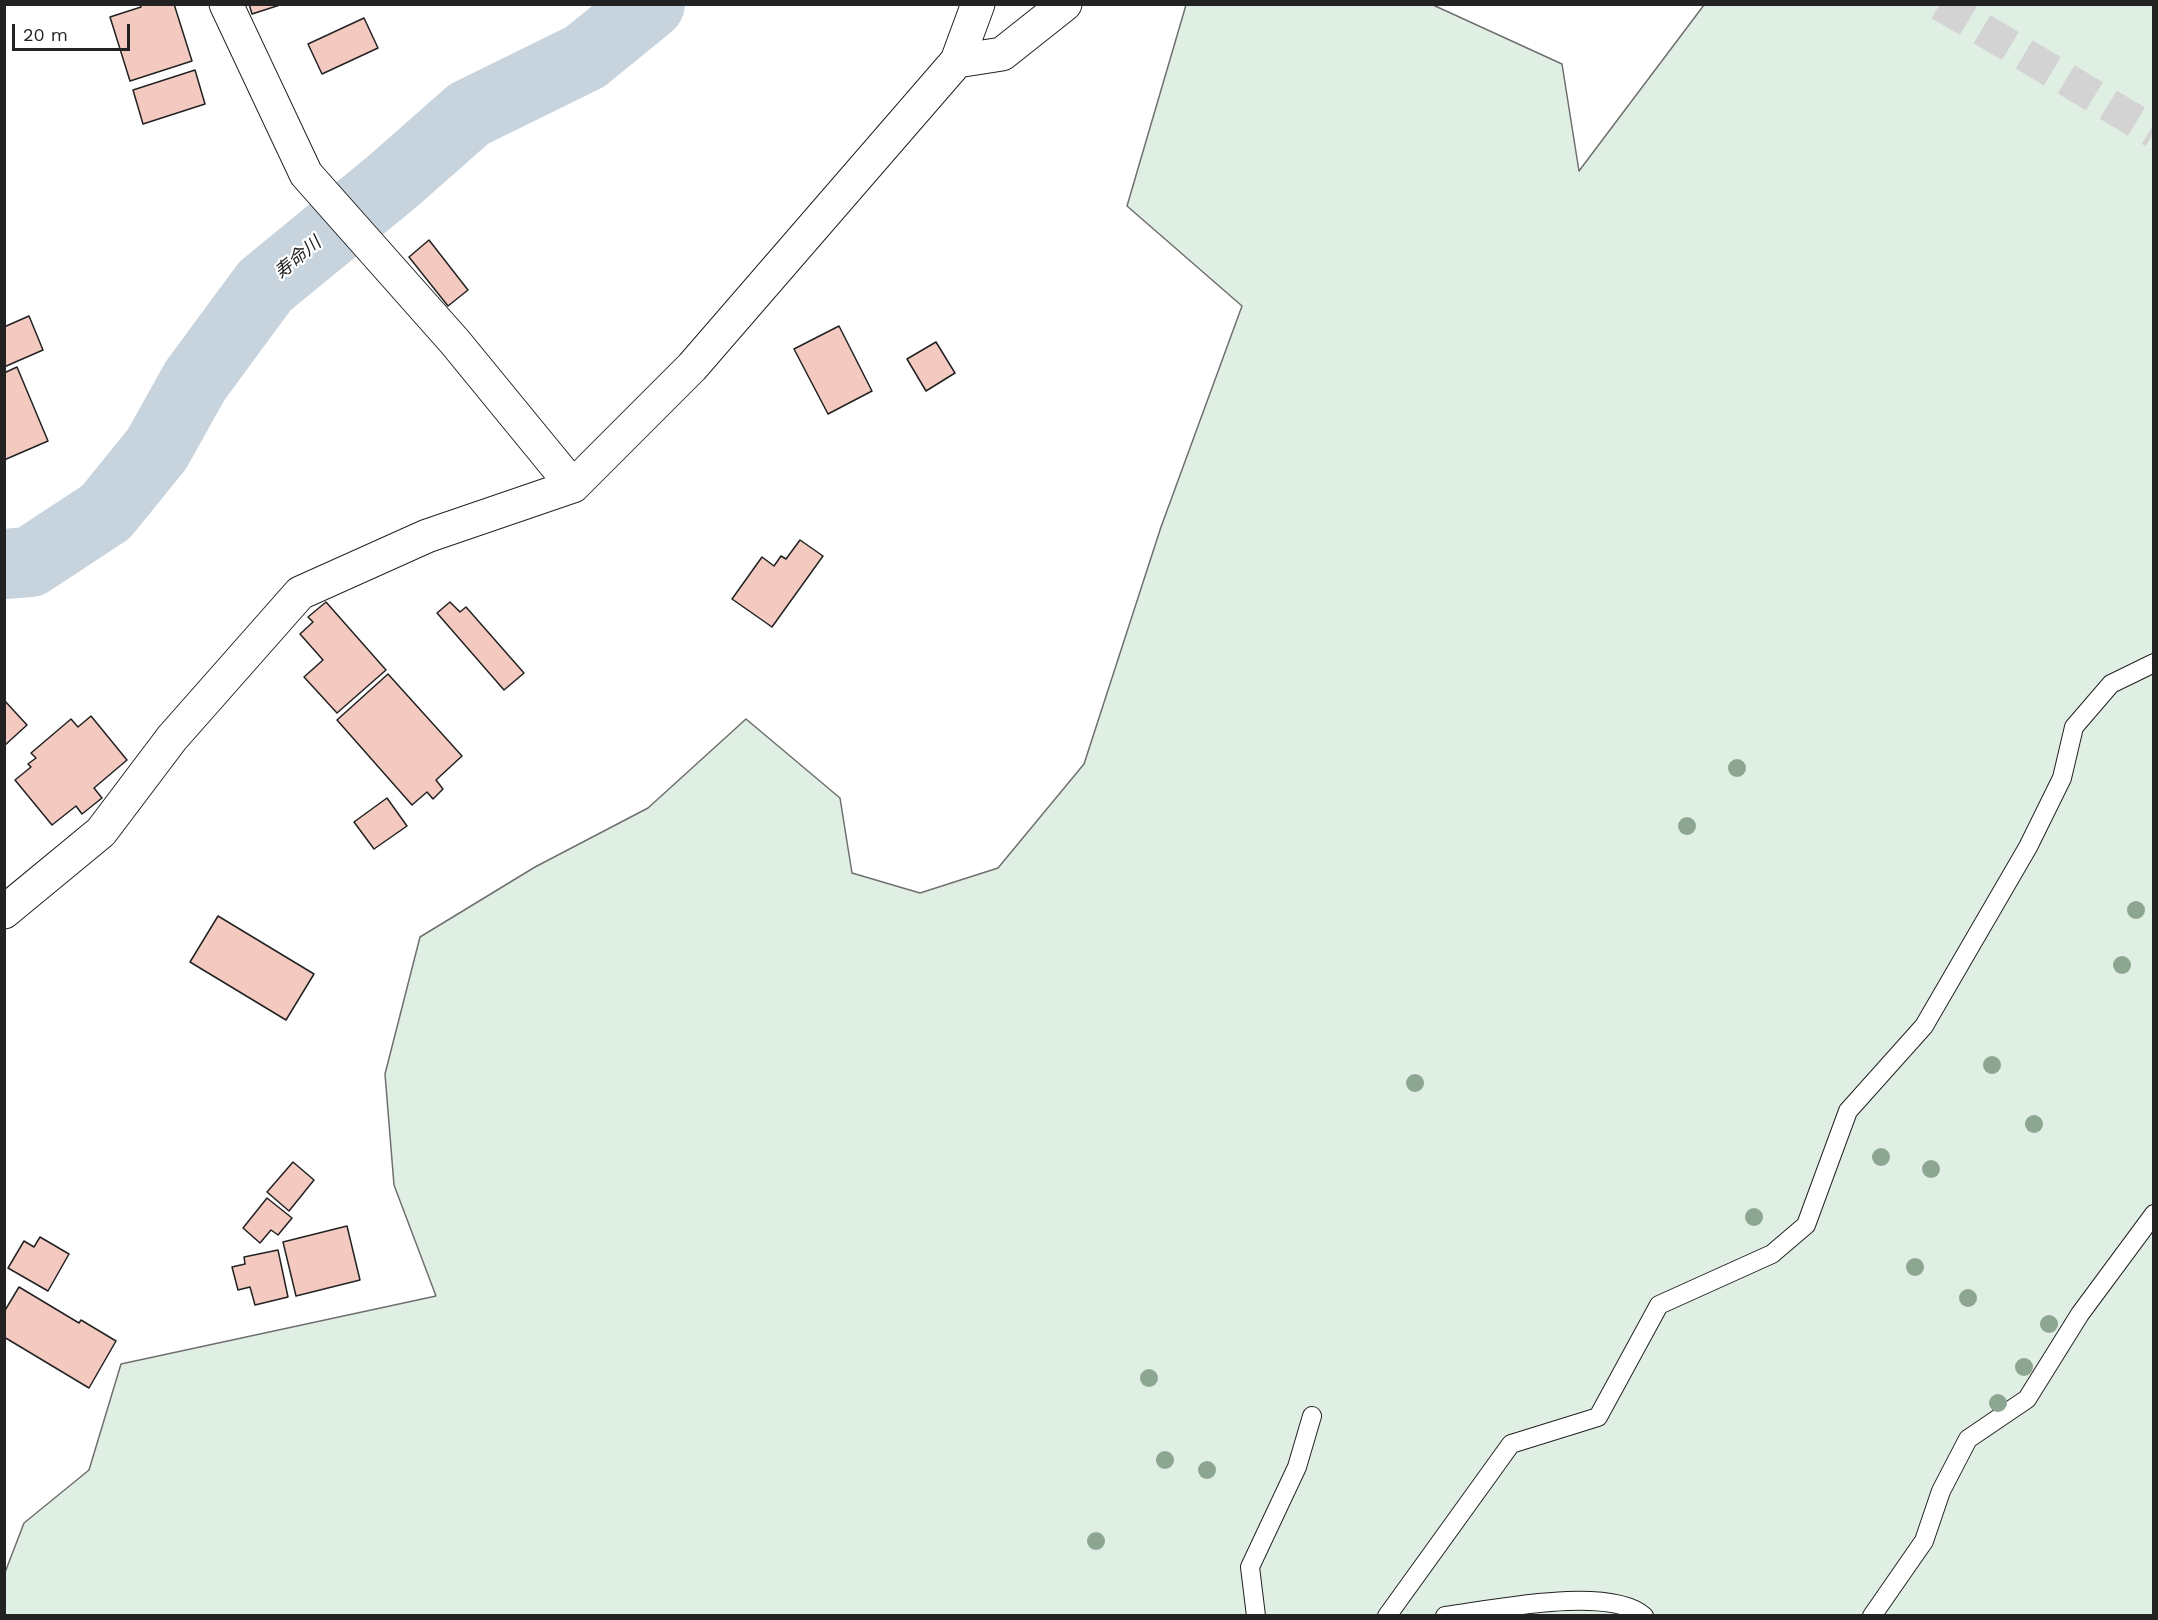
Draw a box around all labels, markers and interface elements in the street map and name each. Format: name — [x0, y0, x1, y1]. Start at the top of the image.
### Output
scale bar — [15, 12, 134, 50]
text: 20 m — [23, 24, 68, 45]
water label: 寿命川 — [270, 232, 326, 284]

